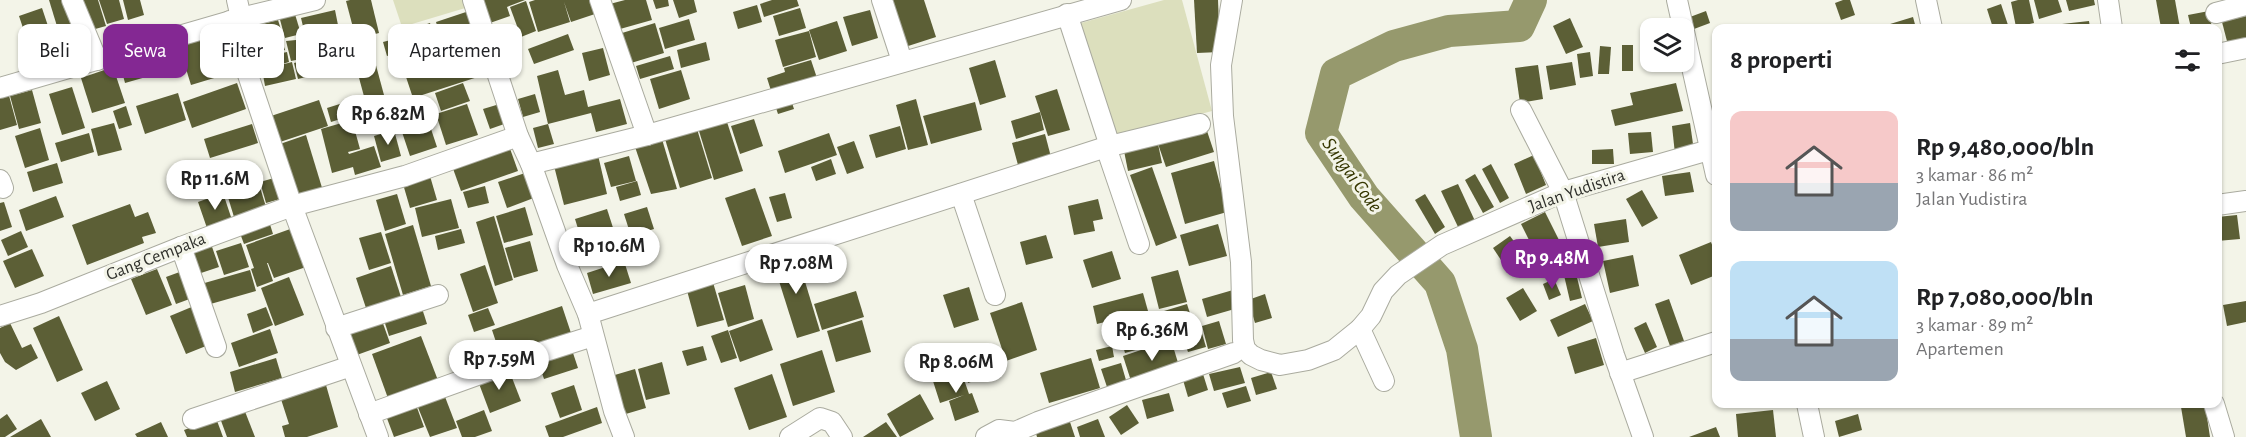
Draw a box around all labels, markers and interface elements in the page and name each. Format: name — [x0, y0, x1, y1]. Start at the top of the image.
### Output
map controls — [1640, 18, 1694, 72]
button: layers — [1640, 18, 1694, 72]
chip: Beli — [18, 24, 91, 78]
chip: Sewa — [103, 24, 188, 78]
chip: Filter — [200, 24, 284, 78]
chip: Baru — [296, 24, 376, 78]
chip: Apartemen — [388, 24, 522, 78]
icon: filters — [2171, 44, 2204, 77]
text: 8 properti — [1730, 47, 1832, 73]
pin: Rp 6.82M — [326, 95, 450, 146]
text: Rp 6.82M — [351, 104, 425, 124]
water label: Sungai Code — [1318, 134, 1386, 216]
text: Rp 9,480,000/bln — [1916, 134, 2094, 160]
icon: home — [1778, 135, 1850, 207]
pin: Rp 11.6M — [153, 160, 277, 211]
text: 3 kamar · 86 m² — [1916, 165, 2033, 185]
street label: Jalan Yudistira — [1527, 166, 1627, 216]
text: Rp 11.6M — [180, 169, 250, 189]
text: Jalan Yudistira — [1916, 189, 2027, 209]
pin: Rp 10.6M — [547, 227, 671, 278]
street label: Gang Cempaka — [104, 230, 208, 284]
text: Rp 10.6M — [573, 236, 645, 256]
pin: Rp 9.48M — [1490, 239, 1614, 290]
pin: Rp 7.08M — [734, 244, 858, 295]
text: Rp 9.48M — [1515, 248, 1589, 268]
text: Rp 7.08M — [759, 253, 833, 273]
text: Rp 7,080,000/bln — [1916, 284, 2093, 310]
icon: home — [1778, 285, 1850, 357]
pin: Rp 6.36M — [1090, 311, 1214, 362]
text: 3 kamar · 89 m² — [1916, 315, 2033, 335]
text: Rp 6.36M — [1115, 320, 1189, 340]
text: Apartemen — [1916, 339, 2004, 359]
pin: Rp 7.59M — [437, 340, 561, 391]
pin: Rp 8.06M — [894, 343, 1018, 394]
text: Rp 7.59M — [463, 349, 535, 369]
text: Rp 8.06M — [918, 352, 994, 372]

